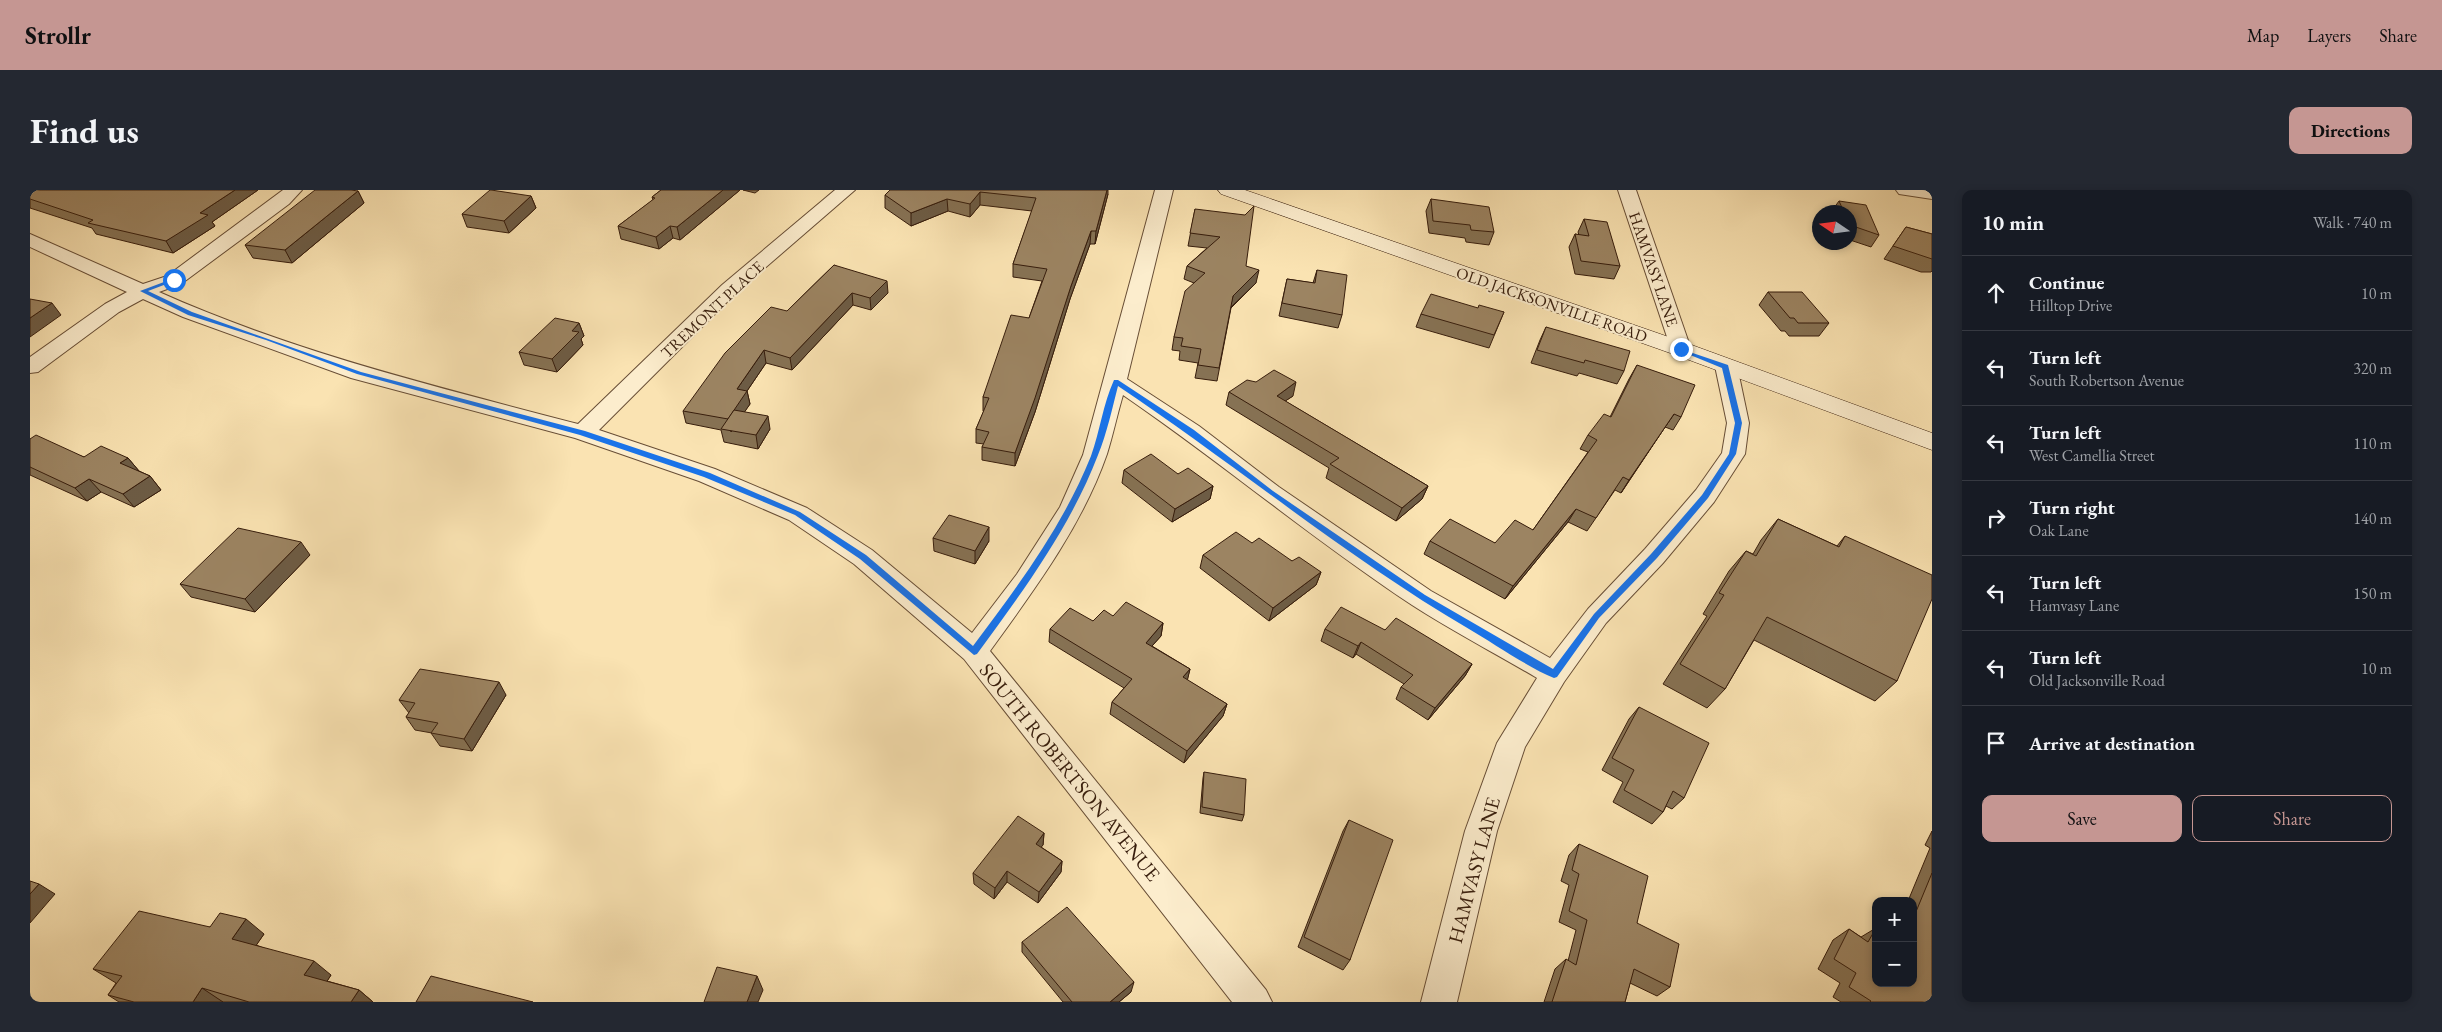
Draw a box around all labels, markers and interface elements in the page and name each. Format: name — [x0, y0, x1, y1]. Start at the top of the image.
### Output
text: Strollr — [25, 20, 91, 51]
text: Map — [2247, 24, 2279, 47]
text: Layers — [2307, 24, 2351, 47]
text: Share — [2379, 24, 2417, 47]
button: Directions — [2289, 107, 2412, 154]
text: Find us — [30, 108, 139, 153]
north arrow — [1812, 205, 1857, 250]
street label: HAMVASY LANE — [1624, 209, 1683, 329]
text: 10 min — [1982, 209, 2044, 236]
text: Walk · 740 m — [2313, 212, 2392, 233]
street label: TREMONT PLACE — [656, 256, 768, 363]
street label: OLD JACKSONVILLE ROAD — [1453, 262, 1650, 347]
route start — [163, 269, 186, 292]
text: Continue — [2029, 270, 2104, 295]
icon: ahead — [1982, 279, 2010, 307]
text: 10 m — [2361, 283, 2392, 304]
text: Hilltop Drive — [2029, 295, 2112, 316]
route end — [1670, 338, 1693, 361]
text: Turn left — [2029, 345, 2101, 370]
icon: left — [1982, 354, 2010, 382]
text: 320 m — [2353, 358, 2392, 379]
text: South Robertson Avenue — [2029, 370, 2184, 391]
text: Turn left — [2029, 420, 2101, 445]
icon: left — [1982, 429, 2010, 457]
text: 110 m — [2353, 433, 2392, 454]
text: West Camellia Street — [2029, 445, 2154, 466]
text: Turn right — [2029, 495, 2115, 520]
icon: right — [1982, 504, 2010, 532]
text: 140 m — [2353, 508, 2392, 529]
text: Oak Lane — [2029, 520, 2089, 541]
text: Turn left — [2029, 570, 2101, 595]
icon: left — [1982, 579, 2010, 607]
text: 150 m — [2353, 583, 2392, 604]
text: Hamvasy Lane — [2029, 595, 2119, 616]
text: Turn left — [2029, 645, 2101, 670]
icon: left — [1982, 654, 2010, 682]
street label: SOUTH ROBERTSON AVENUE — [974, 658, 1166, 886]
text: 10 m — [2361, 658, 2392, 679]
text: Old Jacksonville Road — [2029, 670, 2165, 691]
icon: arrive — [1982, 729, 2010, 757]
text: Arrive at destination — [2029, 731, 2195, 756]
street label: HAMVASY LANE — [1442, 794, 1506, 946]
button: Save — [1982, 795, 2182, 842]
button: Share — [2192, 795, 2392, 842]
map controls — [1872, 897, 1917, 987]
button: + — [1872, 897, 1917, 942]
button: − — [1872, 942, 1917, 987]

